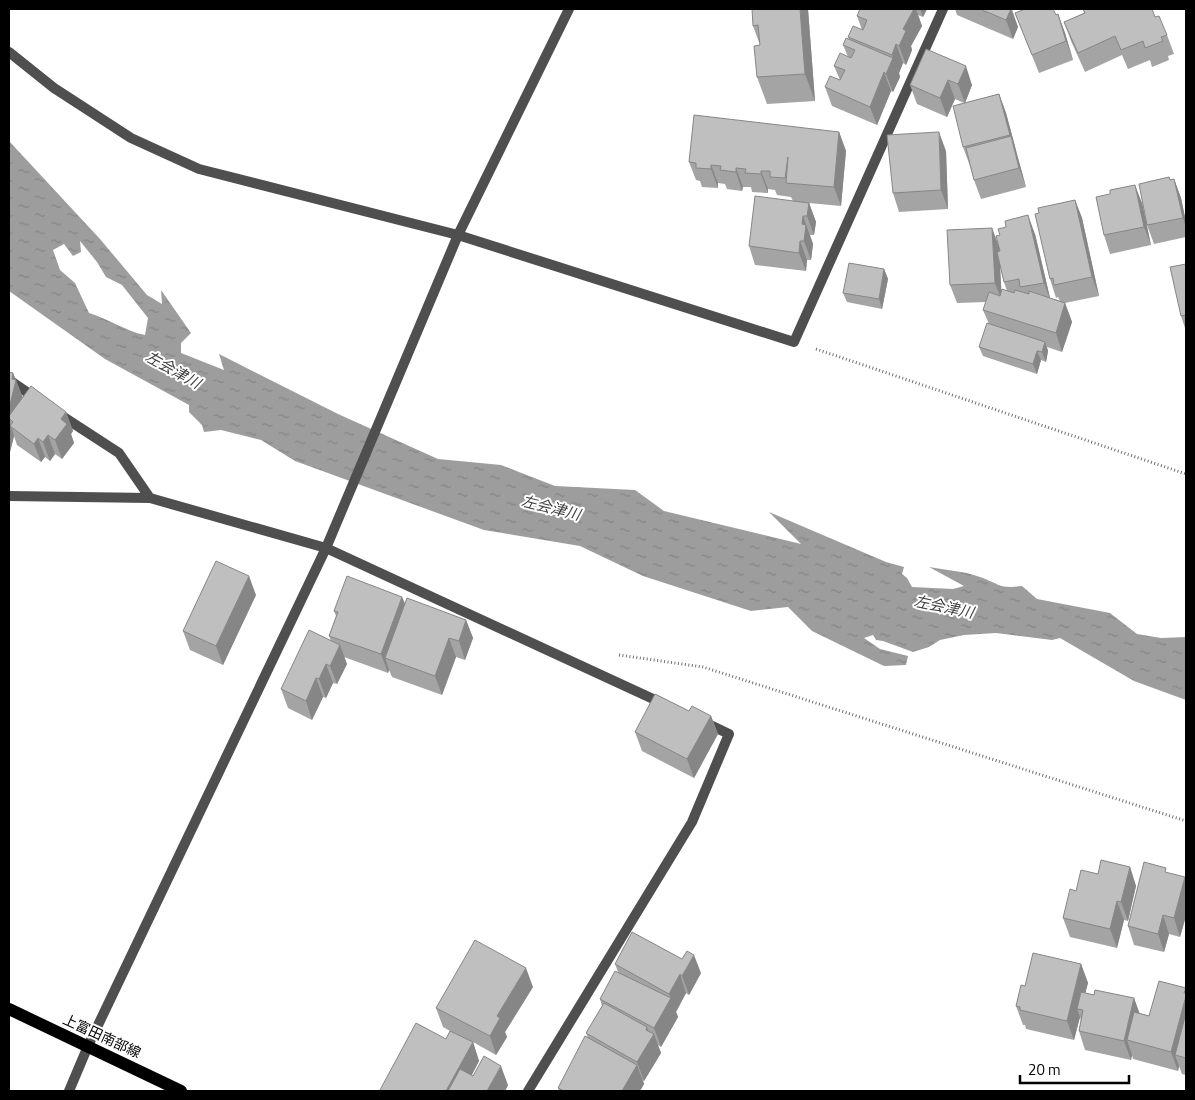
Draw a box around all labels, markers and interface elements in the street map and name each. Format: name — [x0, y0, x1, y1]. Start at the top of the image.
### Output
water label: 左会津川 — [141, 345, 207, 395]
water label: 左会津川 — [519, 489, 585, 526]
water label: 左会津川 — [912, 589, 978, 624]
street label: 上富田南部線 — [60, 1008, 145, 1063]
scale bar — [1020, 1052, 1129, 1084]
text: 20 m — [1028, 1058, 1061, 1081]

